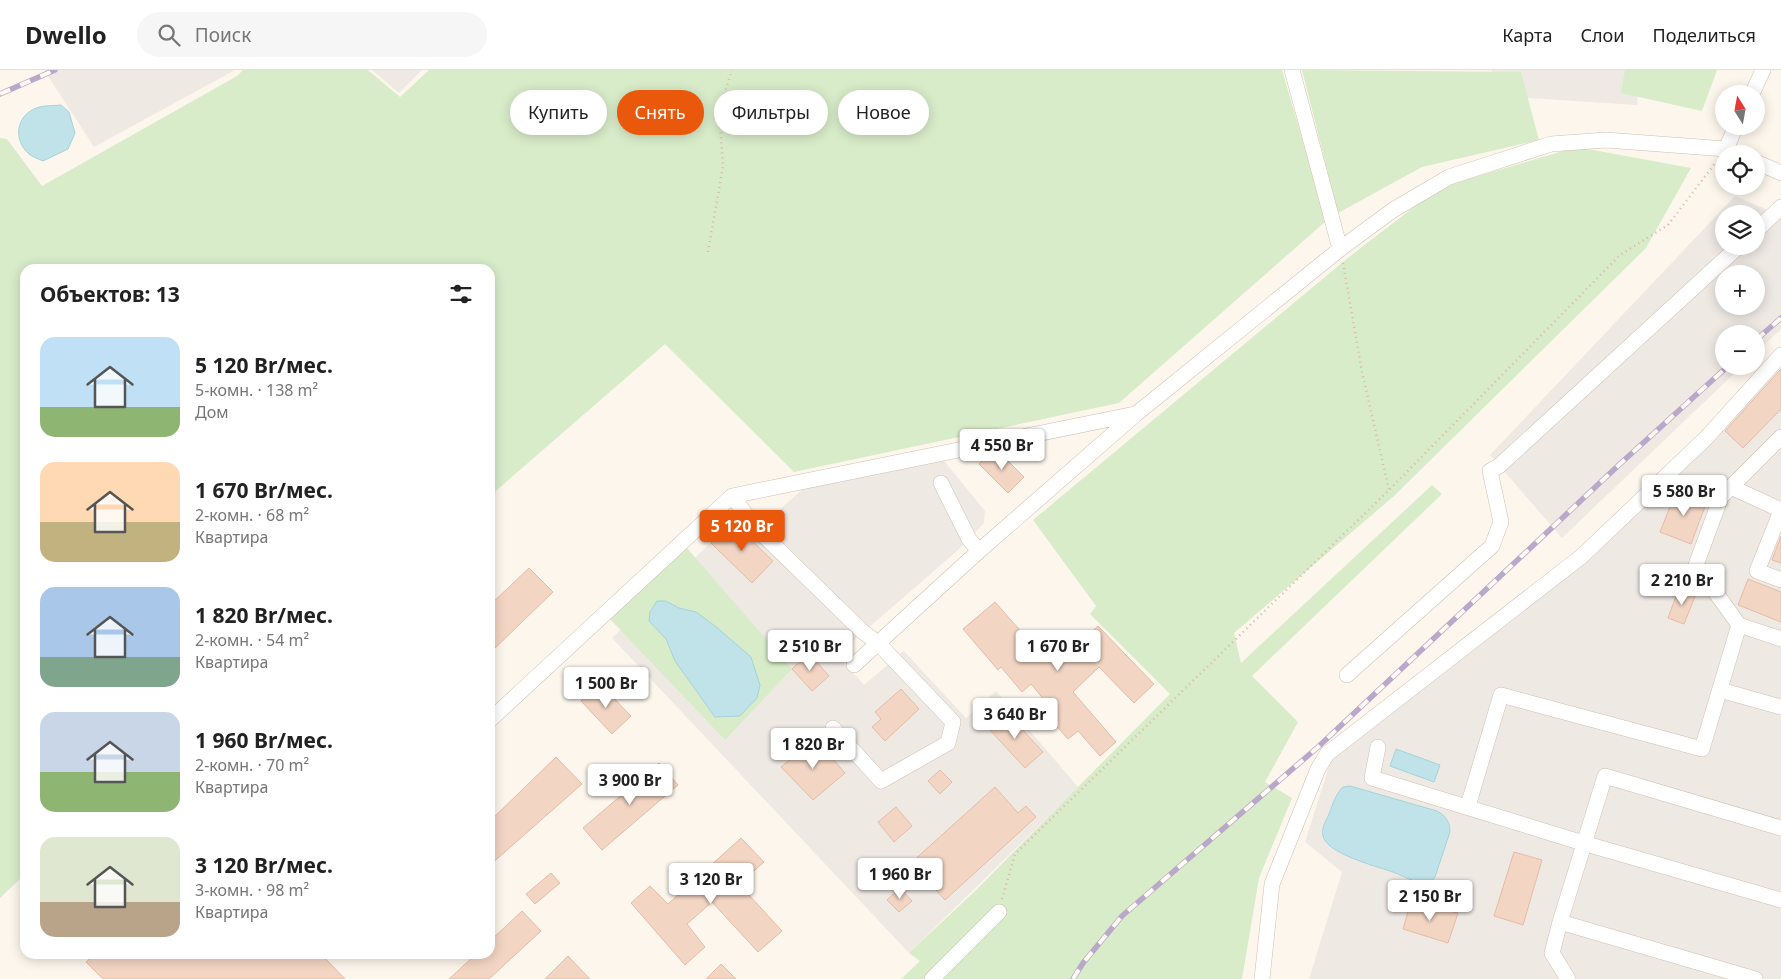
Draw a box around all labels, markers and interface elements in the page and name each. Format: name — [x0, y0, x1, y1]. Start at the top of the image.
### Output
search box — [137, 12, 487, 57]
text: Dwello — [25, 18, 107, 51]
icon: search — [155, 21, 183, 49]
text: Поиск — [195, 22, 251, 48]
text: Карта — [1502, 23, 1552, 47]
text: Слои — [1580, 23, 1624, 47]
text: Поделиться — [1652, 23, 1756, 47]
north arrow — [1715, 85, 1765, 135]
map controls — [1715, 85, 1765, 375]
chip: Купить — [510, 90, 607, 135]
chip: Снять — [617, 90, 704, 135]
chip: Фильтры — [714, 90, 828, 135]
chip: Новое — [838, 90, 929, 135]
button: locate — [1715, 145, 1765, 195]
button: layers — [1715, 205, 1765, 255]
button: + — [1715, 265, 1765, 315]
text: Объектов: 13 — [40, 280, 180, 308]
icon: filters — [447, 280, 475, 308]
button: − — [1715, 325, 1765, 375]
text: 5 120 Br/мес. — [195, 351, 333, 379]
icon: home — [80, 357, 140, 417]
text: 5-комн. · 138 m² — [195, 379, 318, 401]
text: Дом — [195, 401, 228, 423]
pin: 4 550 Br — [950, 428, 1054, 471]
text: 4 550 Br — [971, 434, 1033, 456]
pin: 5 580 Br — [1632, 474, 1736, 517]
text: 1 670 Br/мес. — [195, 476, 333, 504]
text: 5 580 Br — [1653, 480, 1715, 502]
icon: home — [80, 482, 140, 542]
text: 2-комн. · 68 m² — [195, 504, 309, 526]
pin: 5 120 Br — [690, 510, 794, 552]
text: 5 120 Br — [711, 515, 773, 537]
text: Квартира — [195, 526, 269, 548]
pin: 2 210 Br — [1630, 564, 1734, 606]
text: 2 210 Br — [1651, 569, 1713, 591]
text: 1 820 Br/мес. — [195, 601, 333, 629]
icon: home — [80, 607, 140, 667]
text: 2-комн. · 54 m² — [195, 629, 309, 651]
pin: 2 510 Br — [758, 630, 862, 672]
pin: 1 670 Br — [1006, 630, 1110, 672]
text: 2 510 Br — [779, 635, 841, 657]
text: 1 670 Br — [1027, 635, 1089, 657]
text: Квартира — [195, 651, 269, 673]
pin: 1 500 Br — [554, 666, 658, 709]
text: 1 500 Br — [575, 672, 637, 694]
pin: 3 640 Br — [963, 698, 1067, 740]
text: 3 640 Br — [984, 703, 1046, 725]
text: 1 960 Br/мес. — [195, 726, 333, 754]
pin: 1 820 Br — [761, 728, 865, 770]
icon: home — [80, 732, 140, 792]
text: 1 820 Br — [782, 733, 844, 755]
text: 2-комн. · 70 m² — [195, 754, 309, 776]
pin: 3 900 Br — [578, 764, 682, 806]
text: 3 900 Br — [599, 769, 661, 791]
text: Квартира — [195, 776, 269, 798]
text: 3 120 Br/мес. — [195, 851, 333, 879]
icon: home — [80, 857, 140, 917]
pin: 1 960 Br — [848, 858, 952, 900]
pin: 3 120 Br — [659, 862, 763, 905]
text: 1 960 Br — [869, 863, 931, 885]
text: 3 120 Br — [680, 868, 742, 890]
text: 3-комн. · 98 m² — [195, 879, 309, 901]
pin: 2 150 Br — [1378, 880, 1482, 922]
text: 2 150 Br — [1399, 885, 1461, 907]
text: Квартира — [195, 901, 269, 923]

